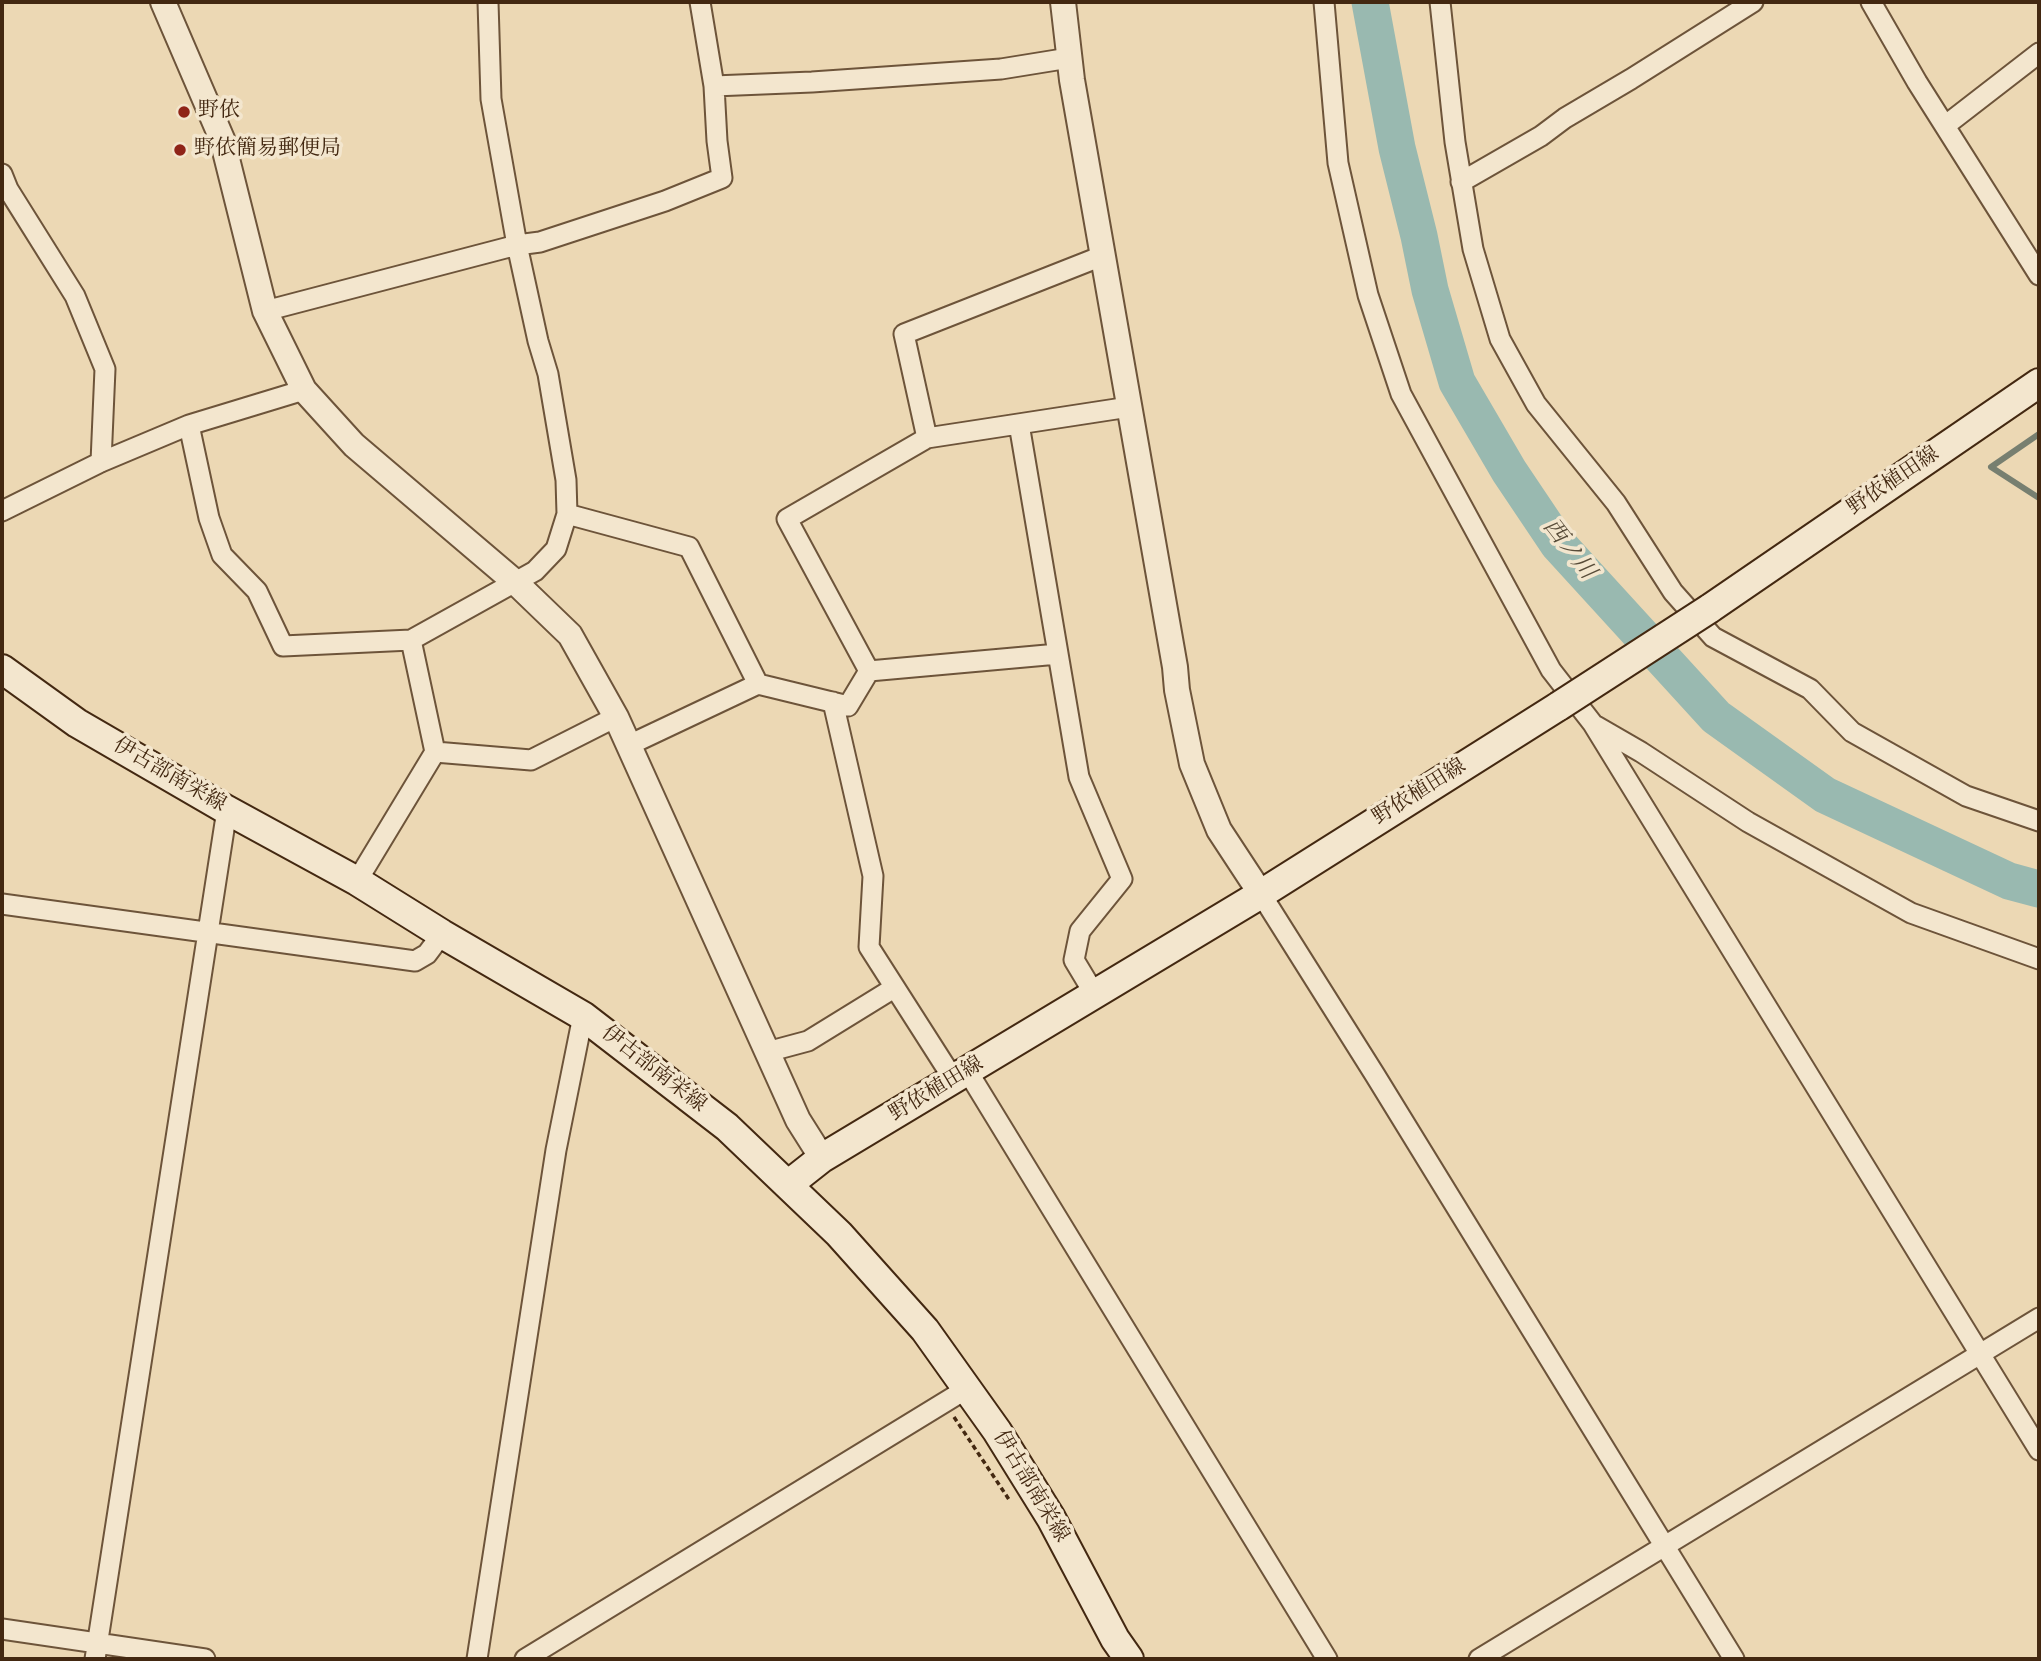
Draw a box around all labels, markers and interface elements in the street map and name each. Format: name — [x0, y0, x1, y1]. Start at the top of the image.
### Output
place label: 野依 — [198, 99, 240, 125]
marker: 野依 — [176, 104, 192, 120]
place label: 野依簡易郵便局 — [194, 137, 341, 163]
marker: 野依簡易郵便局 — [172, 142, 188, 158]
street label: 野依植田線 — [1843, 442, 1945, 522]
water label: 西ノ川 — [1536, 514, 1600, 586]
street label: 伊古部南栄線 — [108, 734, 230, 818]
street label: 野依植田線 — [1369, 754, 1471, 832]
street label: 伊古部南栄線 — [596, 1021, 710, 1119]
street label: 野依植田線 — [886, 1052, 988, 1128]
street label: 伊古部南栄線 — [987, 1427, 1073, 1547]

